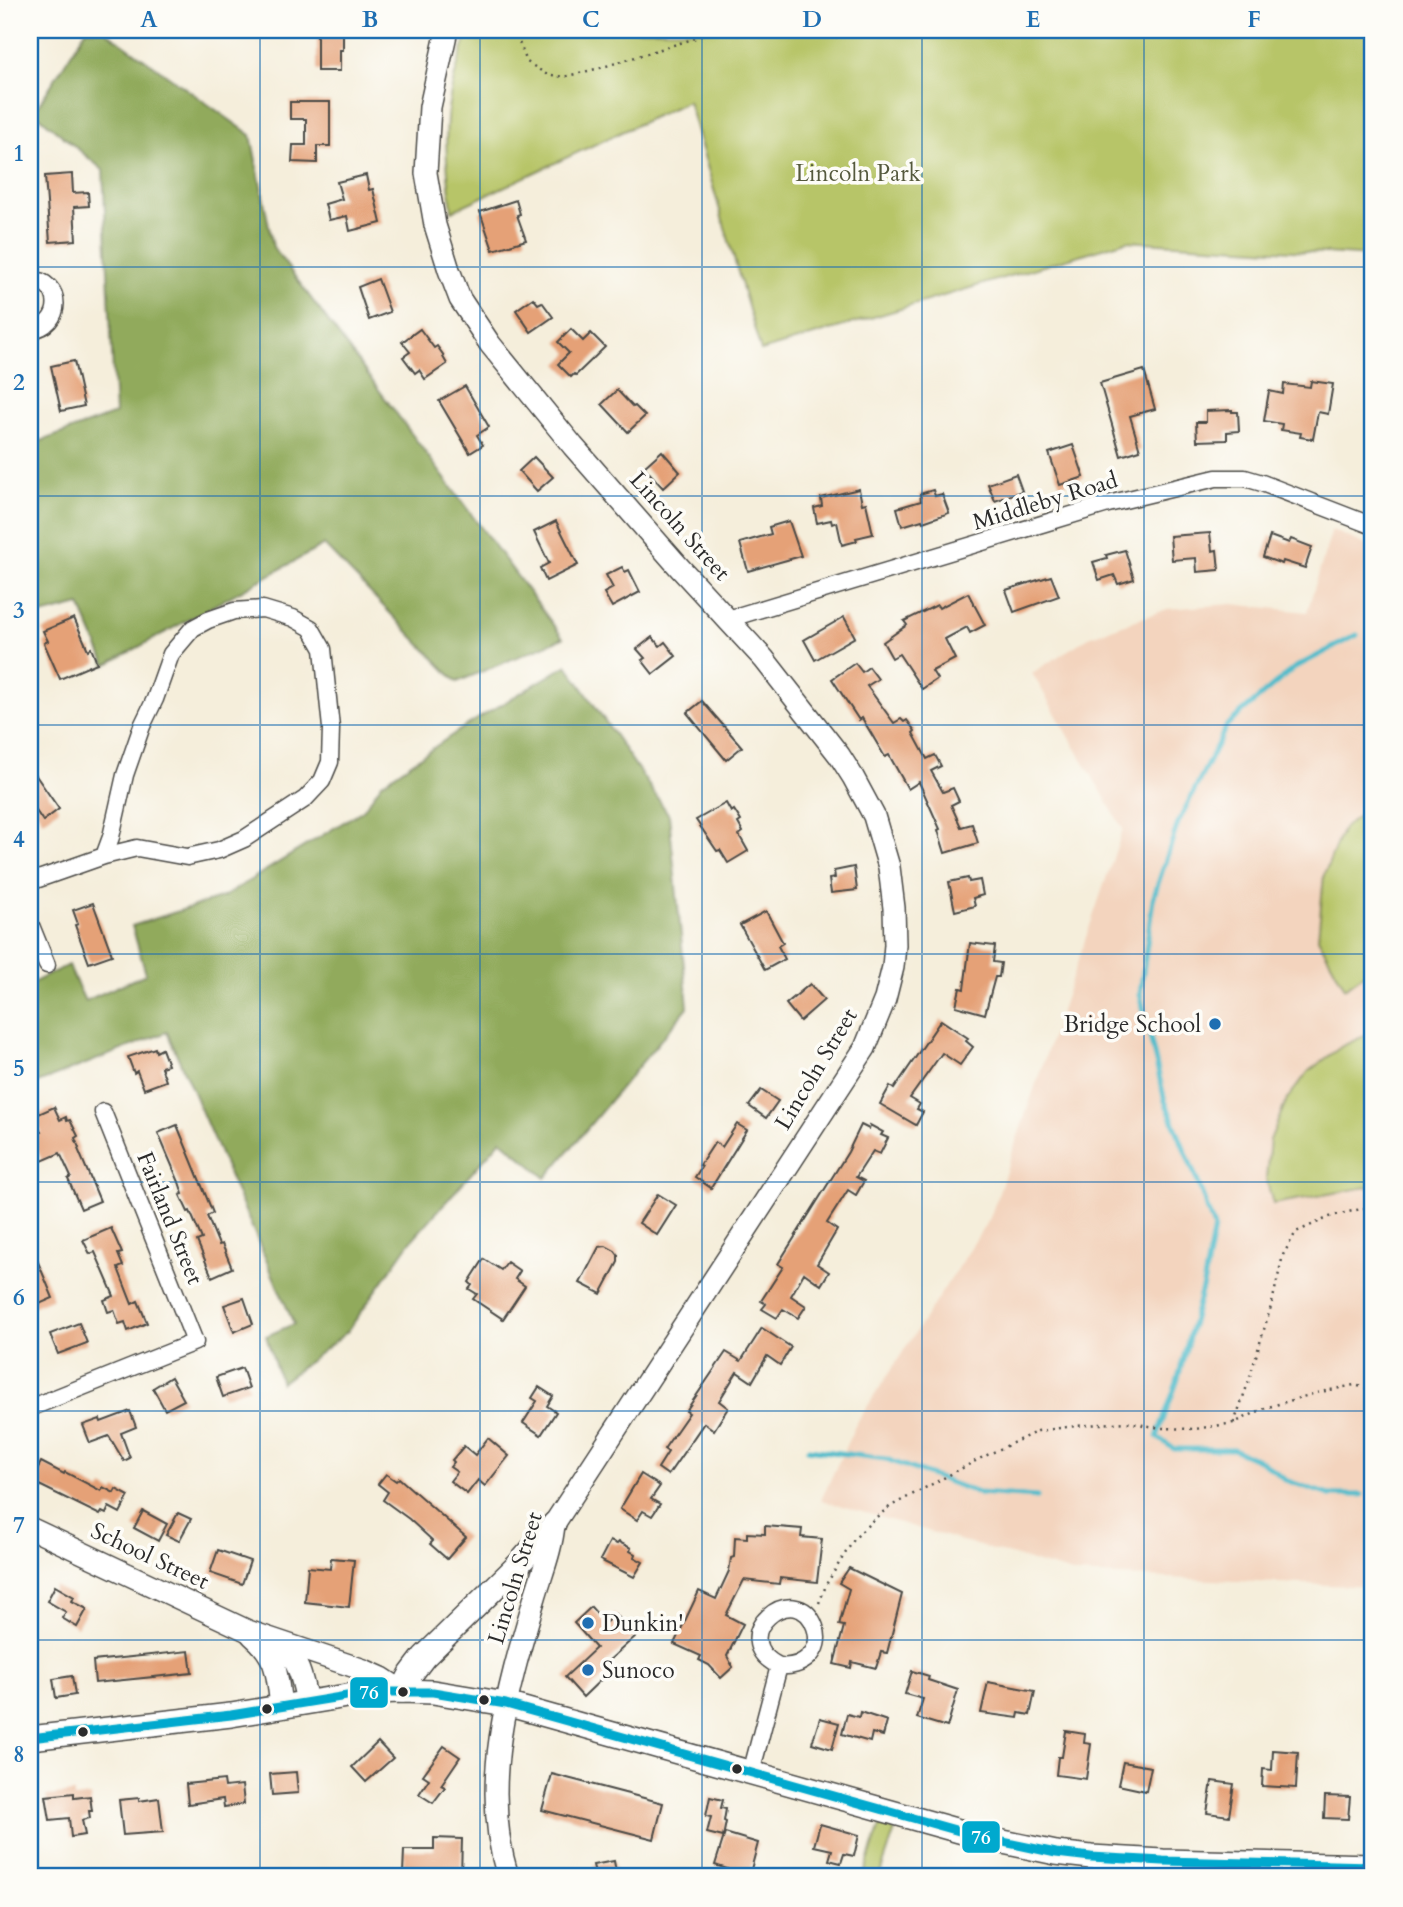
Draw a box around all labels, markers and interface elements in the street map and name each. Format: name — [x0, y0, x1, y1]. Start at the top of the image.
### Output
text: A — [140, 4, 158, 35]
text: B — [362, 4, 378, 35]
text: C — [582, 4, 600, 35]
text: D — [802, 4, 822, 35]
text: E — [1026, 4, 1040, 35]
text: F — [1247, 4, 1261, 35]
text: 1 — [13, 138, 25, 169]
park label: Lincoln Park — [795, 158, 922, 189]
text: 2 — [13, 367, 25, 398]
street label: Middleby Road — [969, 464, 1122, 538]
street label: Lincoln Street — [623, 465, 737, 587]
text: 3 — [13, 595, 25, 626]
text: 4 — [13, 824, 25, 855]
street label: Lincoln Street — [767, 1002, 865, 1136]
place label: Bridge School — [1063, 1009, 1201, 1040]
marker: Bridge School — [1207, 1016, 1223, 1032]
text: 5 — [13, 1053, 25, 1084]
street label: Fairland Street — [129, 1147, 211, 1289]
text: 6 — [13, 1282, 25, 1313]
street label: Lincoln Street — [480, 1508, 550, 1648]
text: 7 — [13, 1510, 25, 1541]
street label: School Street — [86, 1515, 214, 1597]
place label: Dunkin' — [602, 1608, 683, 1639]
marker: Dunkin' — [580, 1615, 596, 1631]
place label: Sunoco — [602, 1655, 675, 1686]
marker: Sunoco — [580, 1662, 596, 1678]
line badge: 76 — [349, 1676, 389, 1709]
text: 76 — [359, 1680, 379, 1706]
unlabelled marker — [396, 1685, 410, 1699]
unlabelled marker — [477, 1693, 491, 1707]
unlabelled marker — [260, 1702, 274, 1716]
unlabelled marker — [76, 1725, 90, 1739]
text: 8 — [13, 1739, 25, 1770]
unlabelled marker — [730, 1762, 744, 1776]
line badge: 76 — [961, 1820, 1001, 1854]
text: 76 — [971, 1825, 991, 1851]

